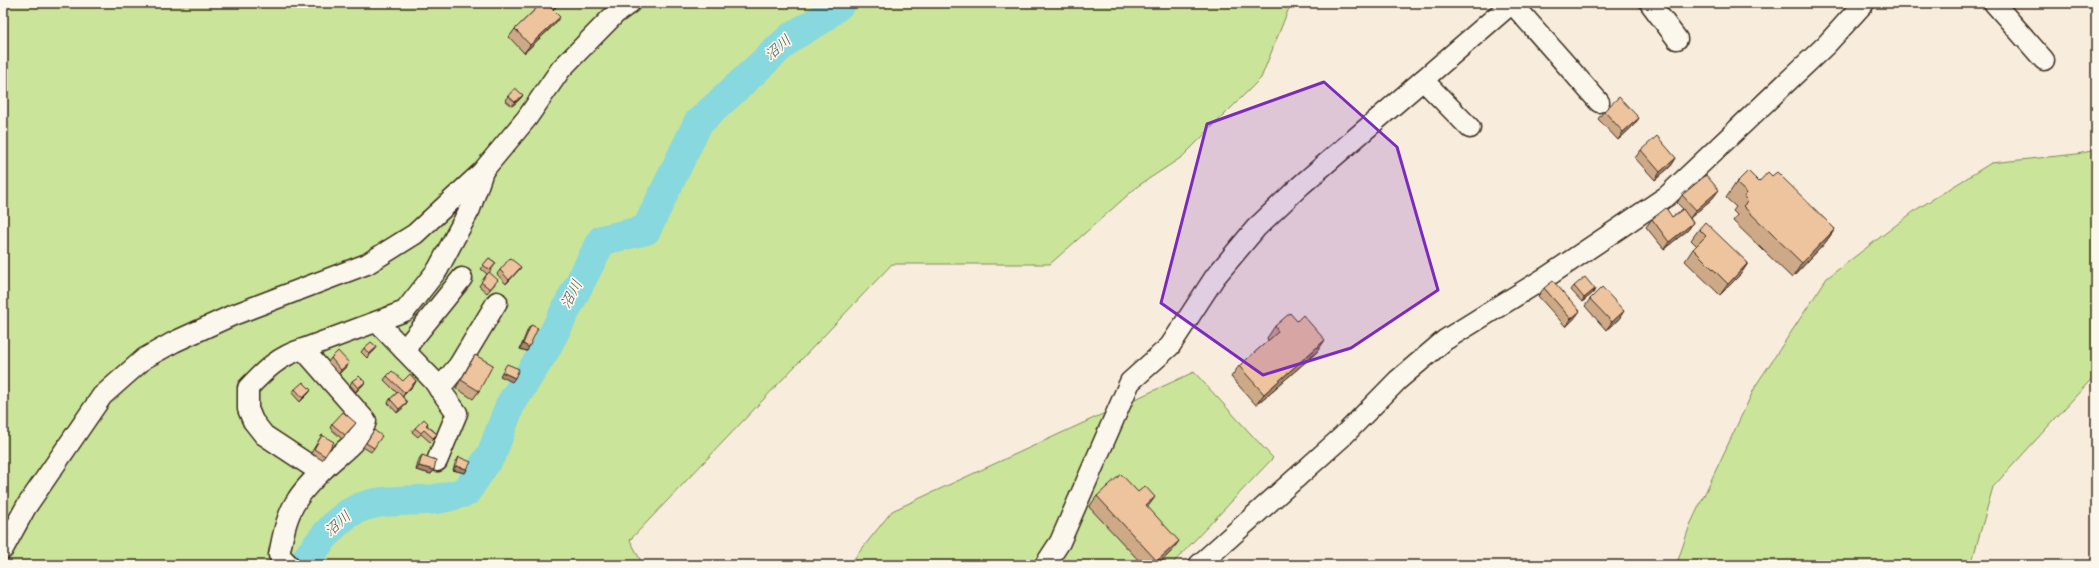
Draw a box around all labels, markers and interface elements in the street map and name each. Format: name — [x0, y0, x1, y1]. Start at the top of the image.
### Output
water label: 沼川 — [760, 31, 798, 67]
water label: 沼川 — [556, 277, 590, 313]
water label: 沼川 — [320, 507, 358, 543]

